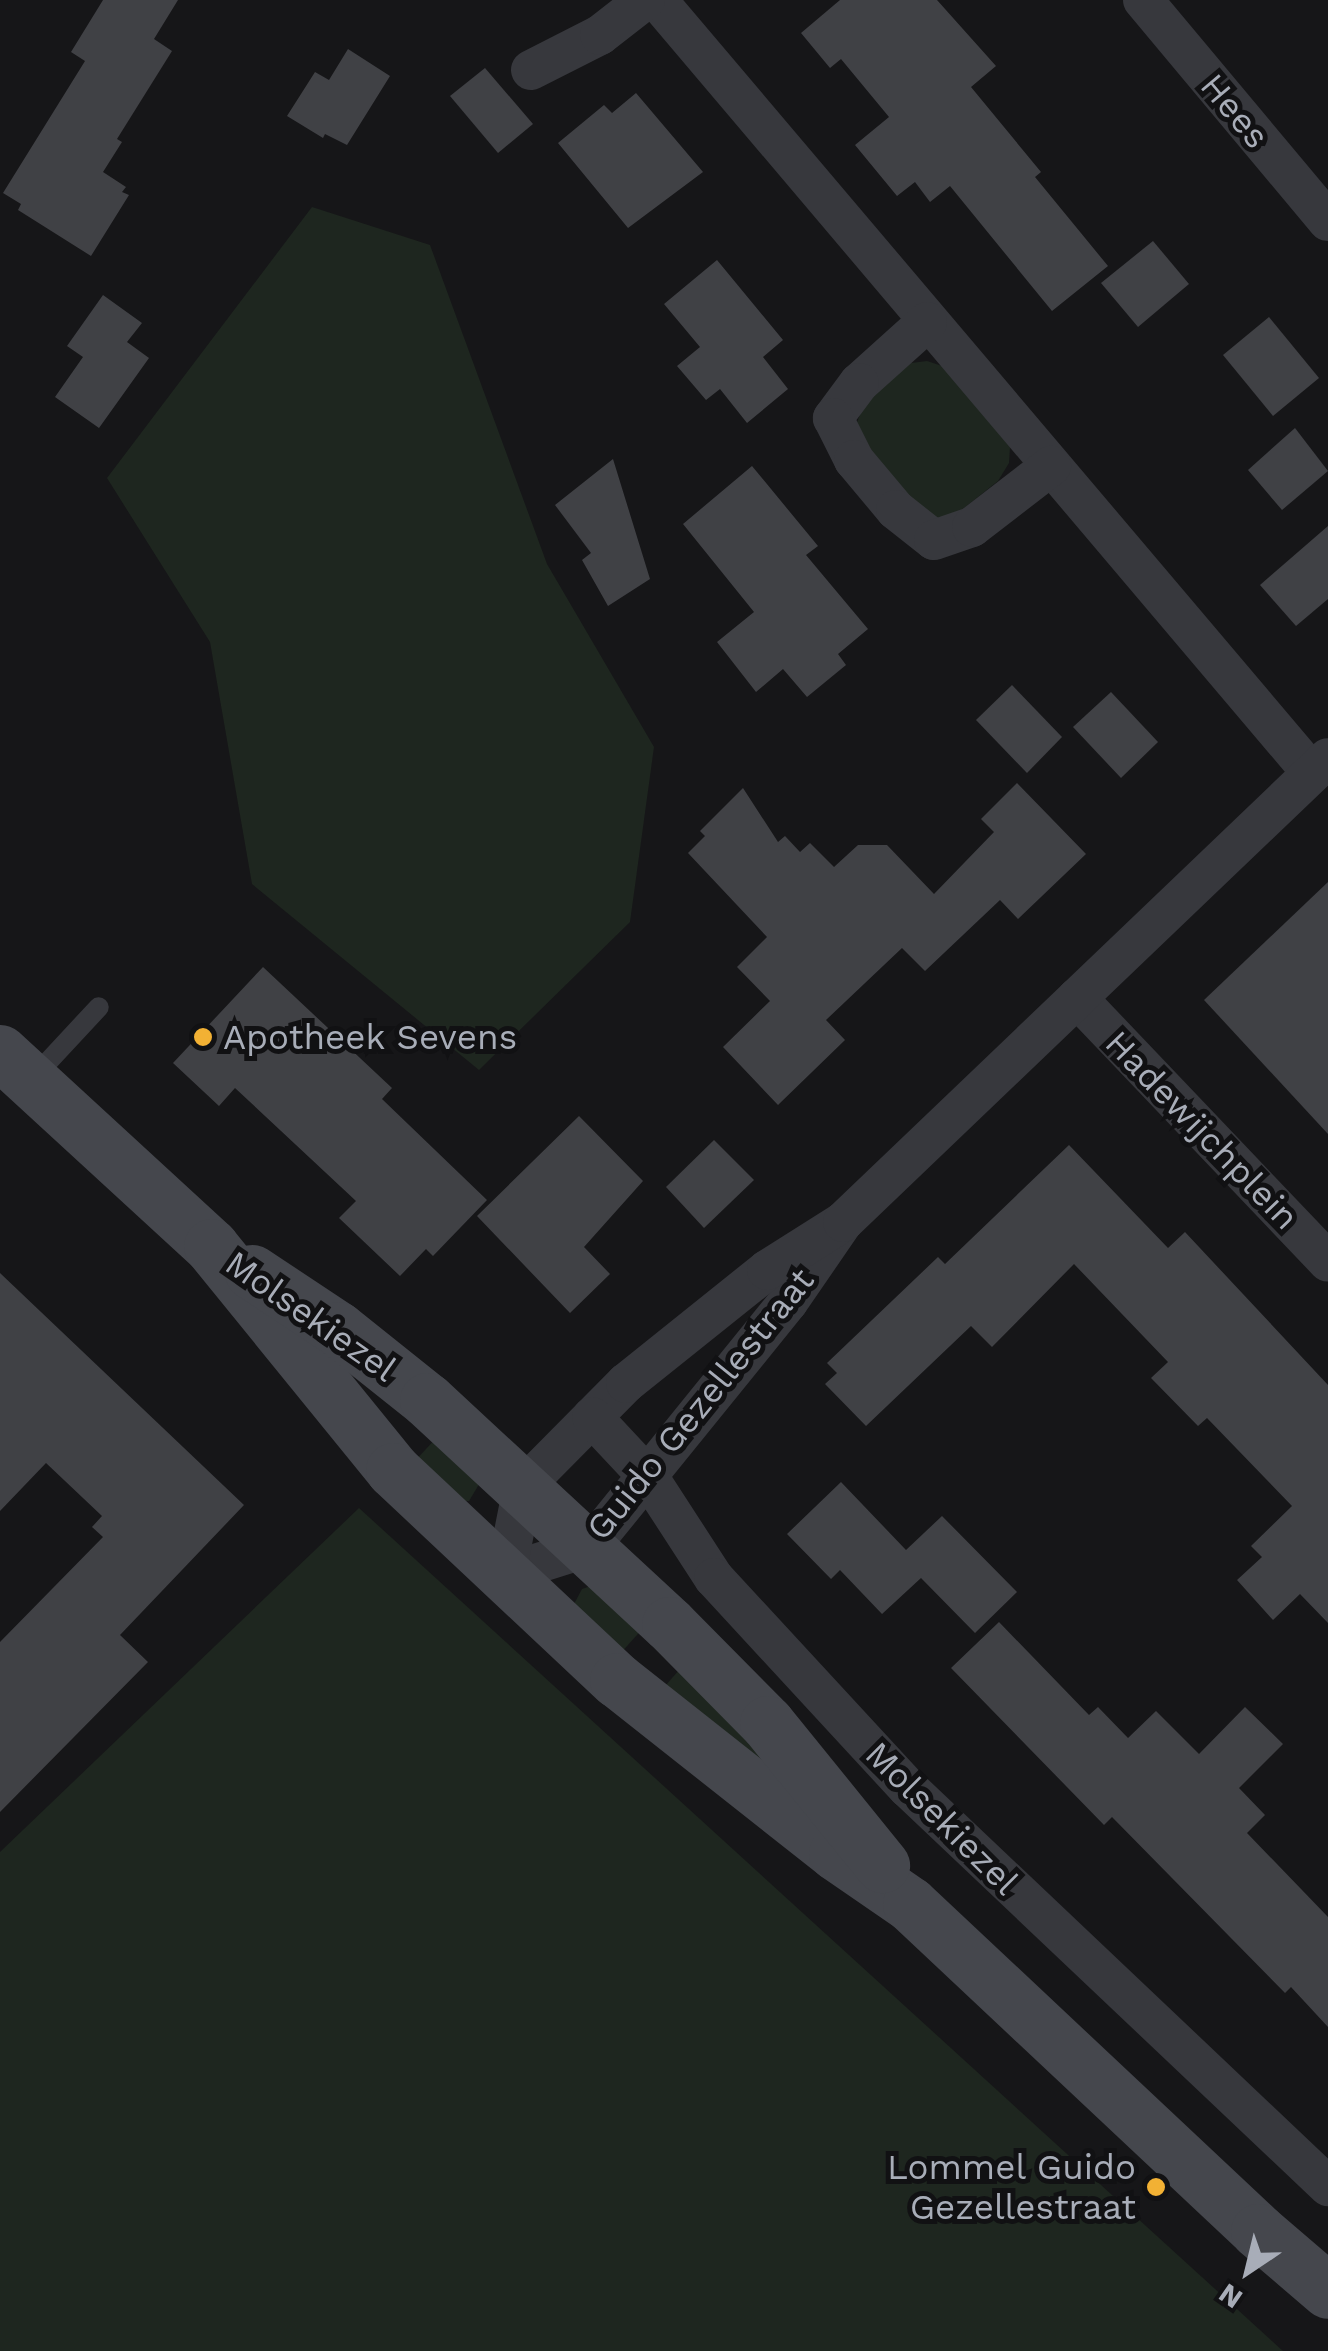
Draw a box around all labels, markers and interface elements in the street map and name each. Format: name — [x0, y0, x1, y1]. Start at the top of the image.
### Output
street label: Hees — [1192, 65, 1278, 157]
place label: Apotheek Sevens — [223, 1016, 518, 1058]
street label: Hadewijchplein — [1097, 1022, 1307, 1238]
marker: Apotheek Sevens — [192, 1026, 214, 1048]
street label: Molsekiezel — [218, 1242, 404, 1390]
street label: Guido Gezellestraat — [578, 1260, 822, 1548]
street label: Molsekiezel — [857, 1733, 1027, 1903]
place label: Lommel Guido Gezellestraat — [886, 2146, 1136, 2228]
marker: Lommel Guido Gezellestraat — [1145, 2176, 1167, 2198]
north arrow — [1198, 2221, 1298, 2321]
text: N — [1213, 2277, 1248, 2315]

